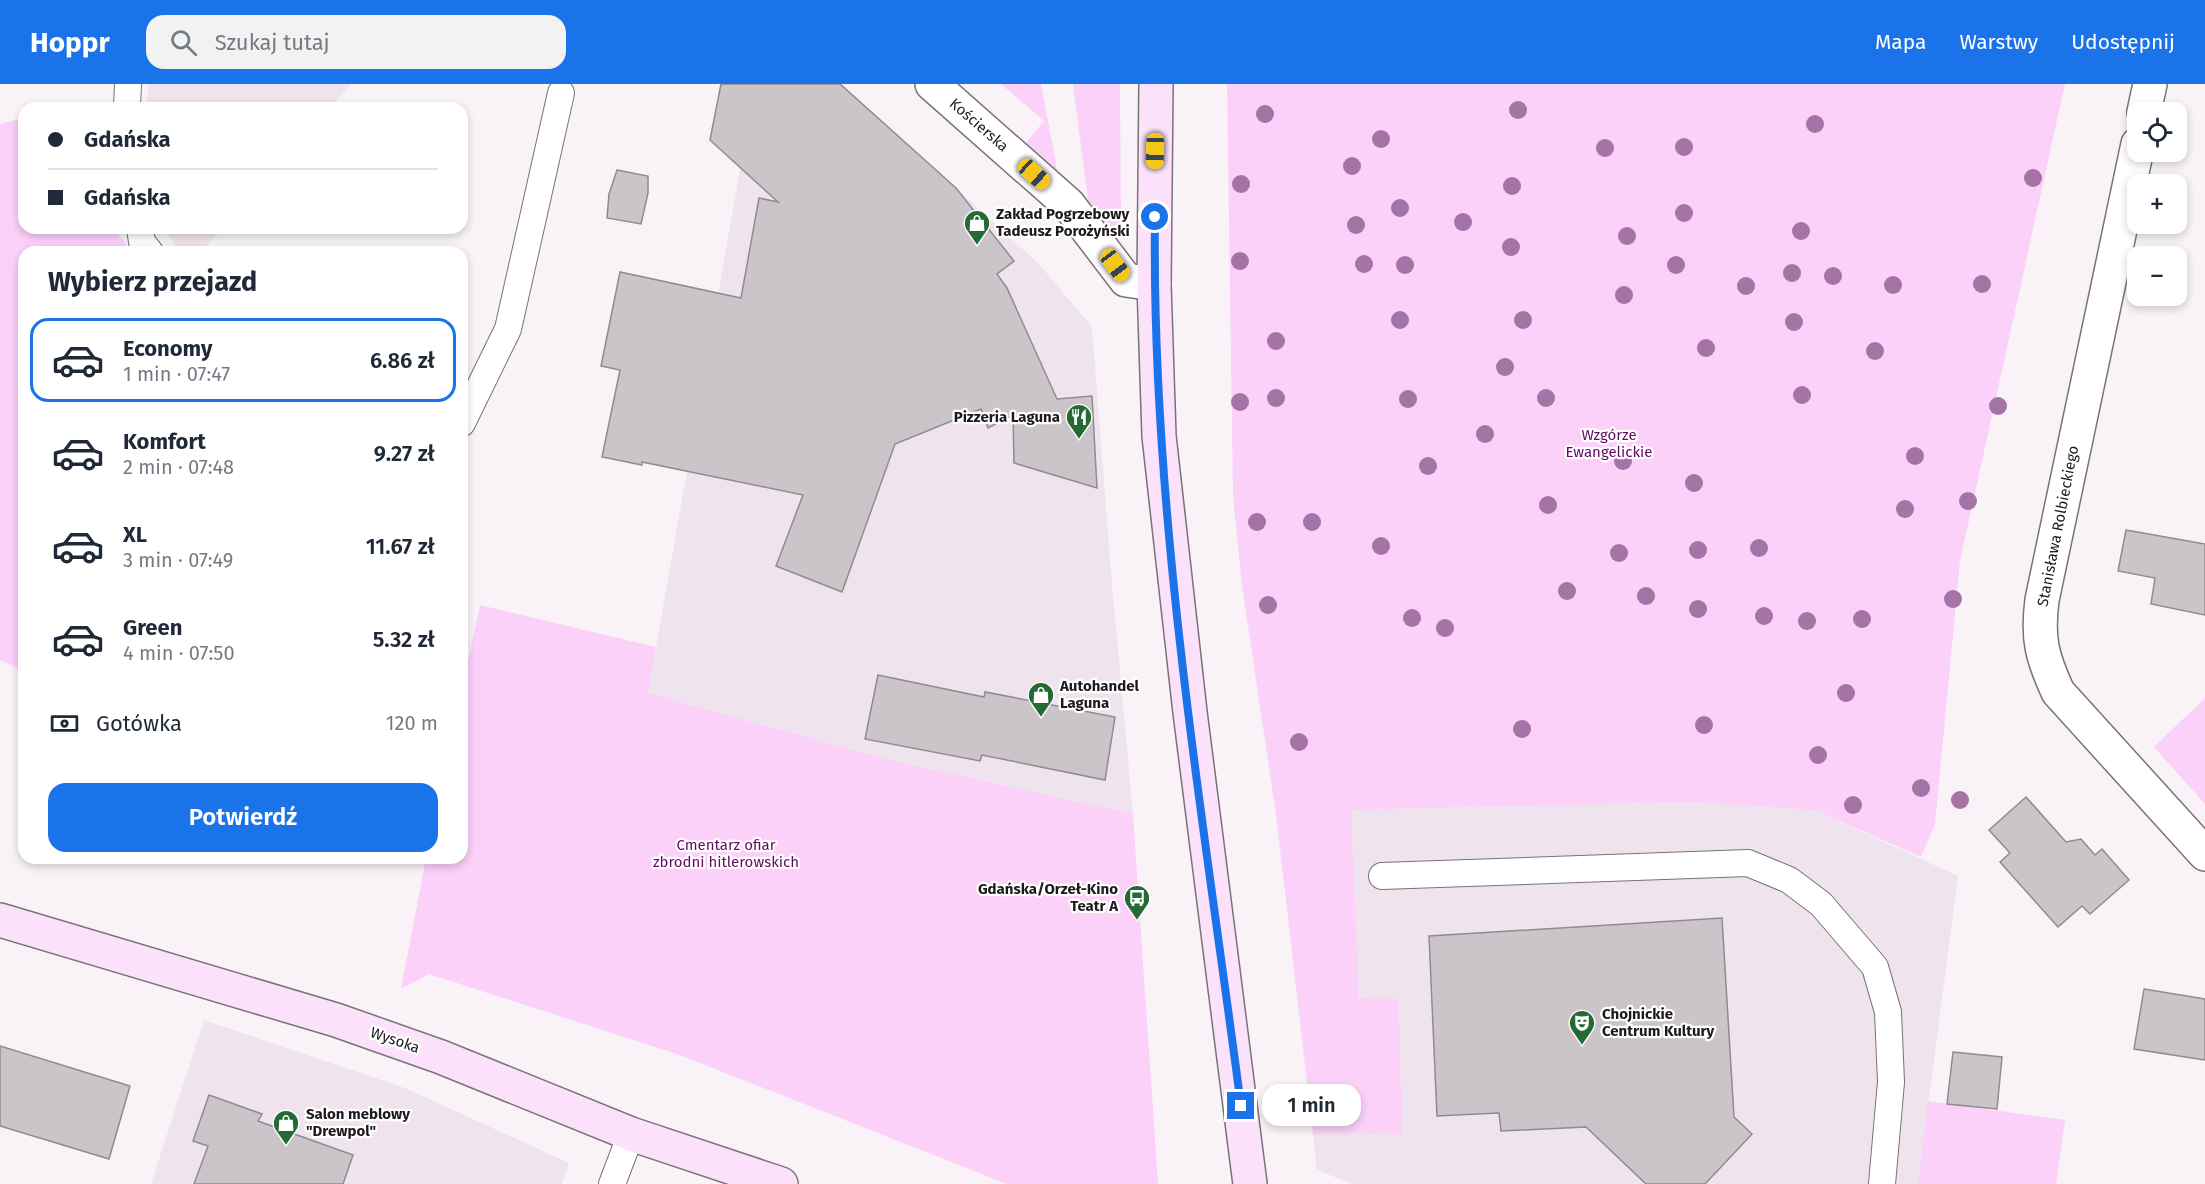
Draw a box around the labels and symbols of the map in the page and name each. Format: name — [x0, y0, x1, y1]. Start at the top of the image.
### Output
street label: Kościerska — [946, 95, 1012, 155]
car — [1146, 133, 1164, 169]
car — [1015, 155, 1053, 193]
route start — [1141, 203, 1168, 230]
place label: Zakład Pogrzebowy Tadeusz Porożyński — [996, 205, 1130, 240]
shop icon: Zakład Pogrzebowy Tadeusz Porożyński — [962, 208, 992, 246]
car — [1097, 245, 1133, 285]
restaurant icon: Pizzeria Laguna — [1064, 402, 1094, 440]
place label: Pizzeria Laguna — [954, 408, 1060, 426]
park label: Wzgórze Ewangelickie — [1565, 426, 1653, 461]
street label: Stanisława Rolbieckiego — [2034, 444, 2082, 608]
place label: Autohandel Laguna — [1059, 677, 1140, 712]
shop icon: Autohandel Laguna — [1026, 680, 1056, 718]
park label: Cmentarz ofiar zbrodni hitlerowskich — [653, 836, 799, 871]
place label: Gdańska/Orzeł-Kino Teatr A — [978, 880, 1119, 915]
bus stop icon: Gdańska/Orzeł-Kino Teatr A — [1122, 883, 1152, 921]
place label: Chojnickie Centrum Kultury — [1602, 1005, 1715, 1040]
theatre icon: Chojnickie Centrum Kultury — [1567, 1008, 1597, 1046]
street label: Wysoka — [368, 1023, 422, 1057]
callout: 1 min — [1262, 1085, 1361, 1127]
route end — [1227, 1092, 1254, 1119]
place label: Salon meblowy "Drewpol" — [306, 1105, 410, 1140]
shop icon: Salon meblowy "Drewpol" — [271, 1108, 301, 1146]

